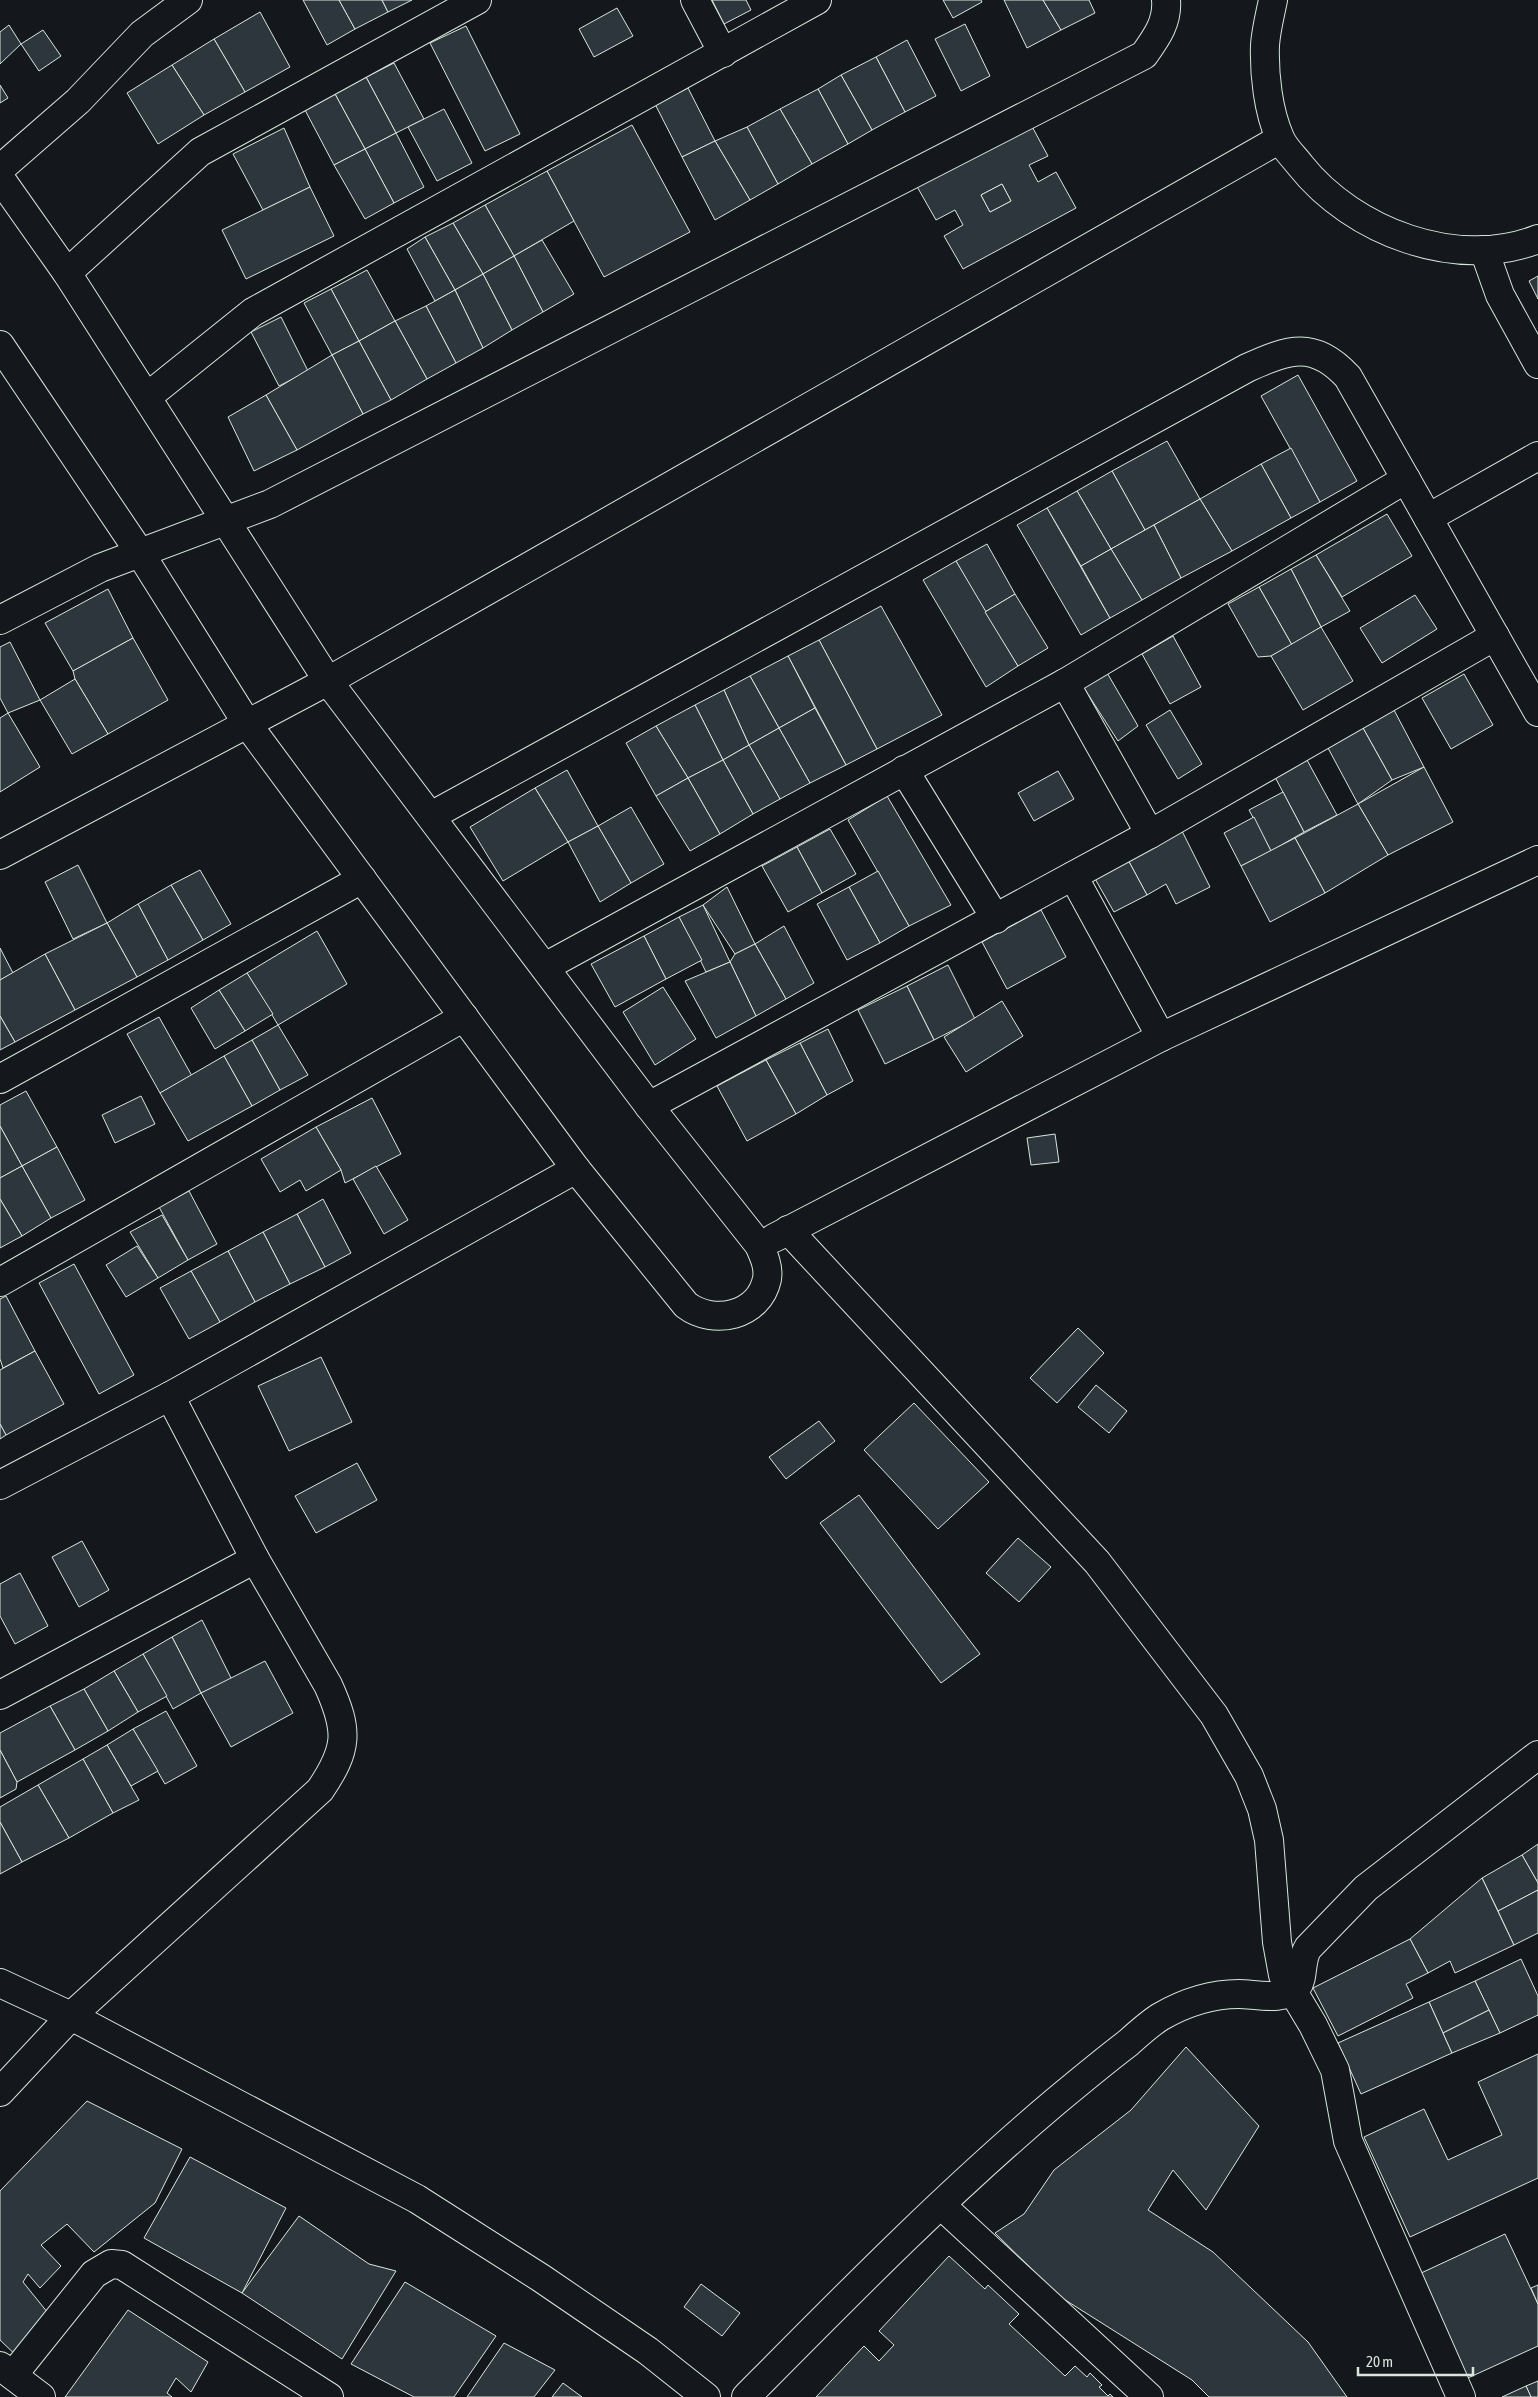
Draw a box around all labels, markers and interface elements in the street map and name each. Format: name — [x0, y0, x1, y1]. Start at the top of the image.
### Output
scale bar — [1358, 2344, 1473, 2376]
text: 20 m — [1366, 2353, 1393, 2370]

